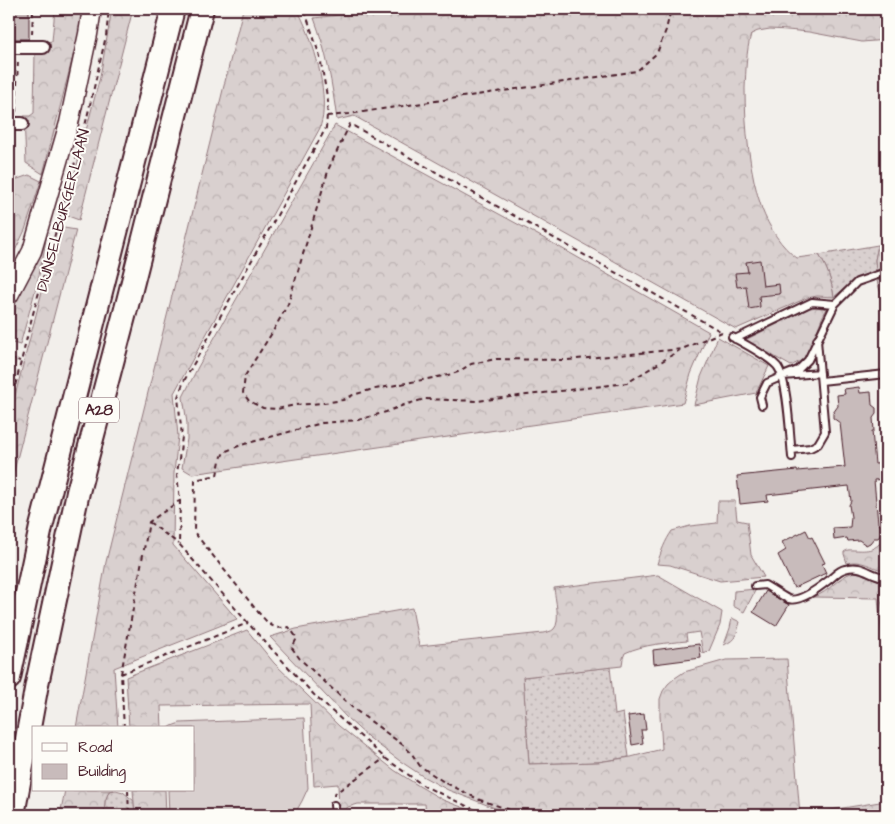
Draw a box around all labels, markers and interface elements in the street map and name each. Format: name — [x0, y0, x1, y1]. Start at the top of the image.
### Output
street label: DIJNSELBURGERLAAN — [31, 127, 95, 294]
road number: A28 — [79, 398, 119, 422]
legend — [32, 726, 195, 792]
text: Road — [78, 737, 113, 758]
text: Building — [78, 761, 126, 783]

